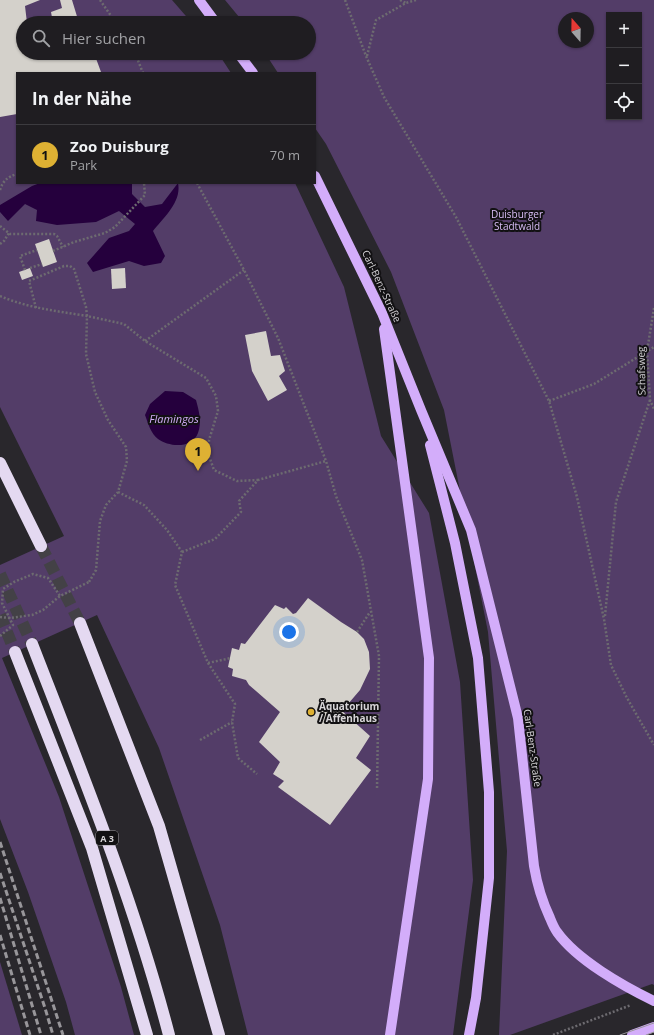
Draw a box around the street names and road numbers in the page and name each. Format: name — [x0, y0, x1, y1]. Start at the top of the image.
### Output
street label: Carl-Benz-Straße — [359, 248, 405, 325]
street label: Schafsweg — [634, 346, 648, 396]
street label: Carl-Benz-Straße — [521, 708, 545, 788]
road number: A 3 — [96, 831, 118, 845]

